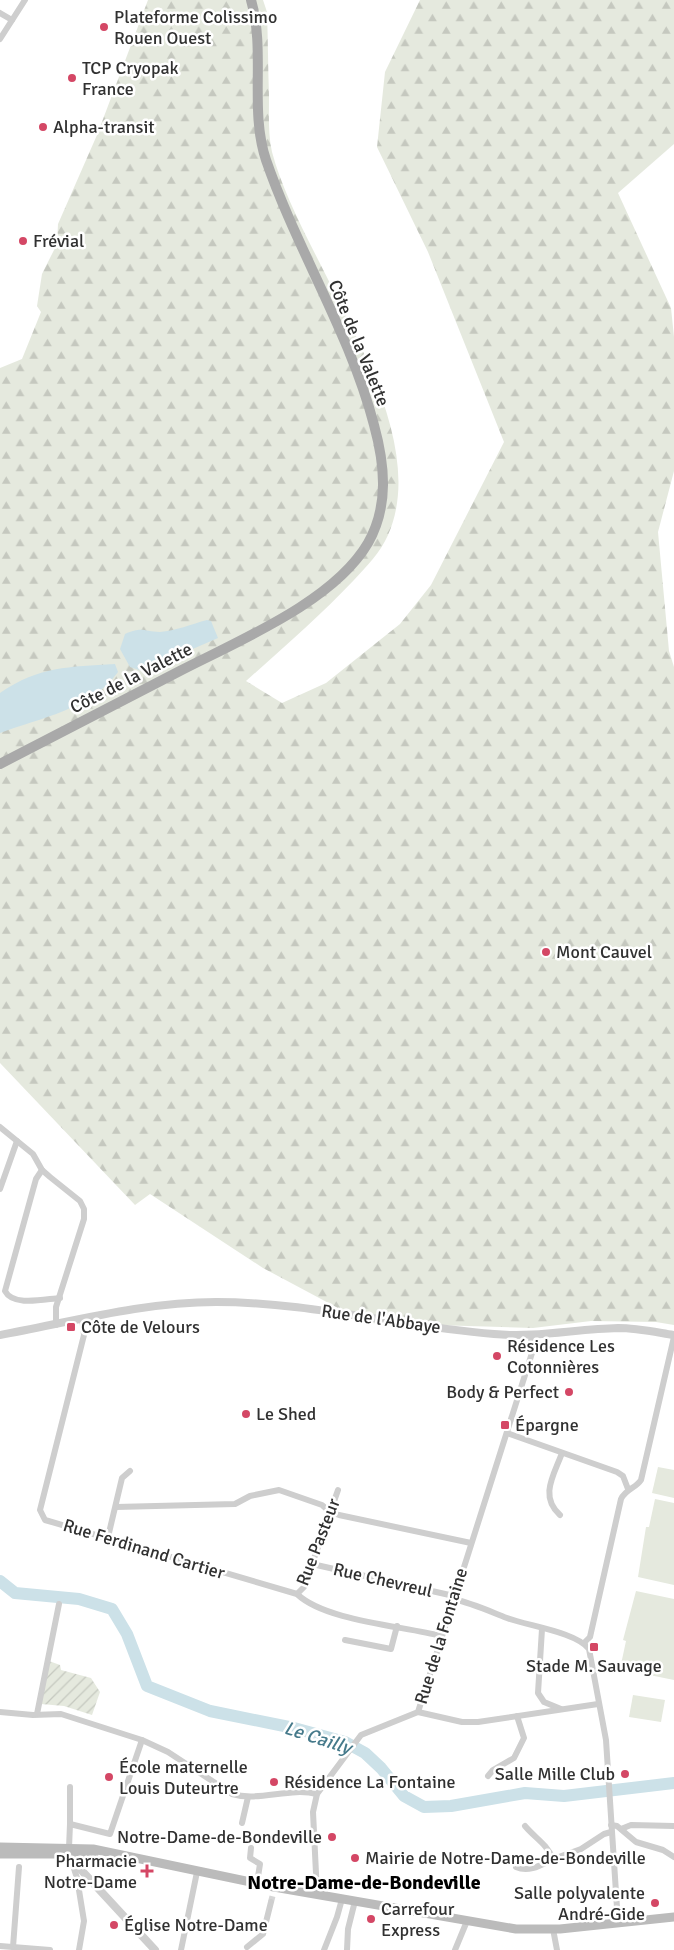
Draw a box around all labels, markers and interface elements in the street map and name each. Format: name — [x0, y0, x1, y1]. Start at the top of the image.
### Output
place label: Plateforme Colissimo Rouen Ouest — [114, 6, 277, 49]
marker: Plateforme Colissimo Rouen Ouest — [98, 21, 110, 33]
place label: TCP Cryopak France — [82, 57, 179, 100]
marker: TCP Cryopak France — [66, 72, 78, 84]
place label: Alpha-transit — [53, 116, 155, 138]
marker: Alpha-transit — [37, 121, 49, 133]
place label: Frévial — [33, 230, 84, 252]
marker: Frévial — [17, 235, 29, 247]
street label: Côte de la Valette — [324, 277, 394, 409]
street label: Côte de la Valette — [66, 638, 196, 718]
place label: Mont Cauvel — [556, 941, 652, 963]
marker: Mont Cauvel — [540, 946, 552, 958]
street label: Rue de l'Abbaye — [320, 1300, 442, 1338]
place label: Côte de Velours — [81, 1316, 200, 1338]
marker: Côte de Velours — [65, 1321, 77, 1333]
place label: Résidence Les Cotonnières — [507, 1335, 615, 1378]
marker: Résidence Les Cotonnières — [491, 1350, 503, 1362]
place label: Body & Perfect — [446, 1381, 559, 1403]
marker: Body & Perfect — [563, 1386, 575, 1398]
place label: Le Shed — [256, 1403, 316, 1425]
marker: Le Shed — [240, 1408, 252, 1420]
place label: Épargne — [515, 1414, 579, 1436]
marker: Épargne — [499, 1419, 511, 1431]
street label: Rue Pasteur — [291, 1495, 345, 1589]
street label: Rue Ferdinand Cartier — [60, 1514, 228, 1584]
street label: Rue Chevreul — [331, 1558, 435, 1602]
street label: Rue de la Fontaine — [410, 1565, 472, 1707]
marker: Stade M. Sauvage — [588, 1641, 600, 1653]
place label: Stade M. Sauvage — [526, 1655, 662, 1677]
water label: Le Cailly — [281, 1716, 356, 1761]
place label: École maternelle Louis Duteurtre — [119, 1756, 248, 1799]
place label: Salle Mille Club — [495, 1763, 615, 1785]
marker: Salle Mille Club — [619, 1768, 631, 1780]
marker: École maternelle Louis Duteurtre — [103, 1771, 115, 1783]
place label: Résidence La Fontaine — [284, 1771, 456, 1793]
marker: Résidence La Fontaine — [268, 1776, 280, 1788]
place label: Notre-Dame-de-Bondeville — [117, 1826, 322, 1848]
marker: Notre-Dame-de-Bondeville — [326, 1831, 338, 1843]
place label: Mairie de Notre-Dame-de-Bondeville — [365, 1847, 646, 1869]
place label: Pharmacie Notre-Dame — [44, 1850, 137, 1893]
marker: Mairie de Notre-Dame-de-Bondeville — [349, 1852, 361, 1864]
marker: Pharmacie Notre-Dame — [141, 1865, 153, 1877]
district label: Notre-Dame-de-Bondeville — [247, 1870, 481, 1895]
place label: Salle polyvalente André-Gide — [514, 1882, 645, 1925]
marker: Salle polyvalente André-Gide — [649, 1897, 661, 1909]
place label: Carrefour Express — [381, 1898, 455, 1941]
marker: Carrefour Express — [365, 1913, 377, 1925]
place label: Église Notre-Dame — [124, 1914, 268, 1936]
marker: Église Notre-Dame — [108, 1919, 120, 1931]

